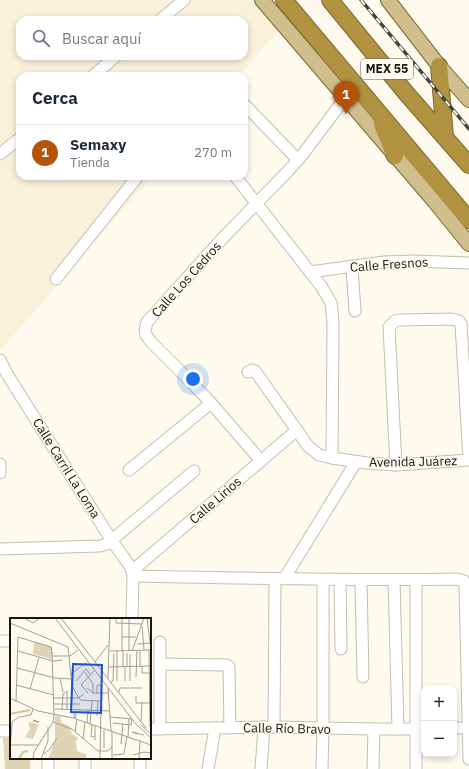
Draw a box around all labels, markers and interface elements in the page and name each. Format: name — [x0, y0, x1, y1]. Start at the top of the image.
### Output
search box — [16, 16, 248, 60]
icon: search — [30, 27, 52, 49]
text: Buscar aquí — [62, 29, 141, 48]
road number: MEX 55 — [361, 59, 413, 79]
pin: 1 — [333, 81, 359, 114]
text: Cerca — [32, 87, 78, 109]
text: Semaxy — [70, 135, 126, 154]
text: 1 — [41, 144, 49, 161]
text: 270 m — [194, 144, 232, 161]
text: Tienda — [70, 154, 110, 171]
street label: Calle Los Cedros — [148, 238, 225, 321]
street label: Calle Fresnos — [349, 253, 429, 276]
your location — [183, 369, 203, 389]
street label: Calle Carril La Loma — [29, 415, 104, 522]
street label: Avenida Juárez — [369, 452, 457, 471]
street label: Calle Lirios — [186, 473, 245, 528]
inset map — [10, 618, 151, 759]
map controls — [421, 685, 457, 757]
button: + — [421, 685, 457, 721]
street label: Calle Río Bravo — [243, 719, 331, 738]
button: − — [421, 721, 457, 757]

